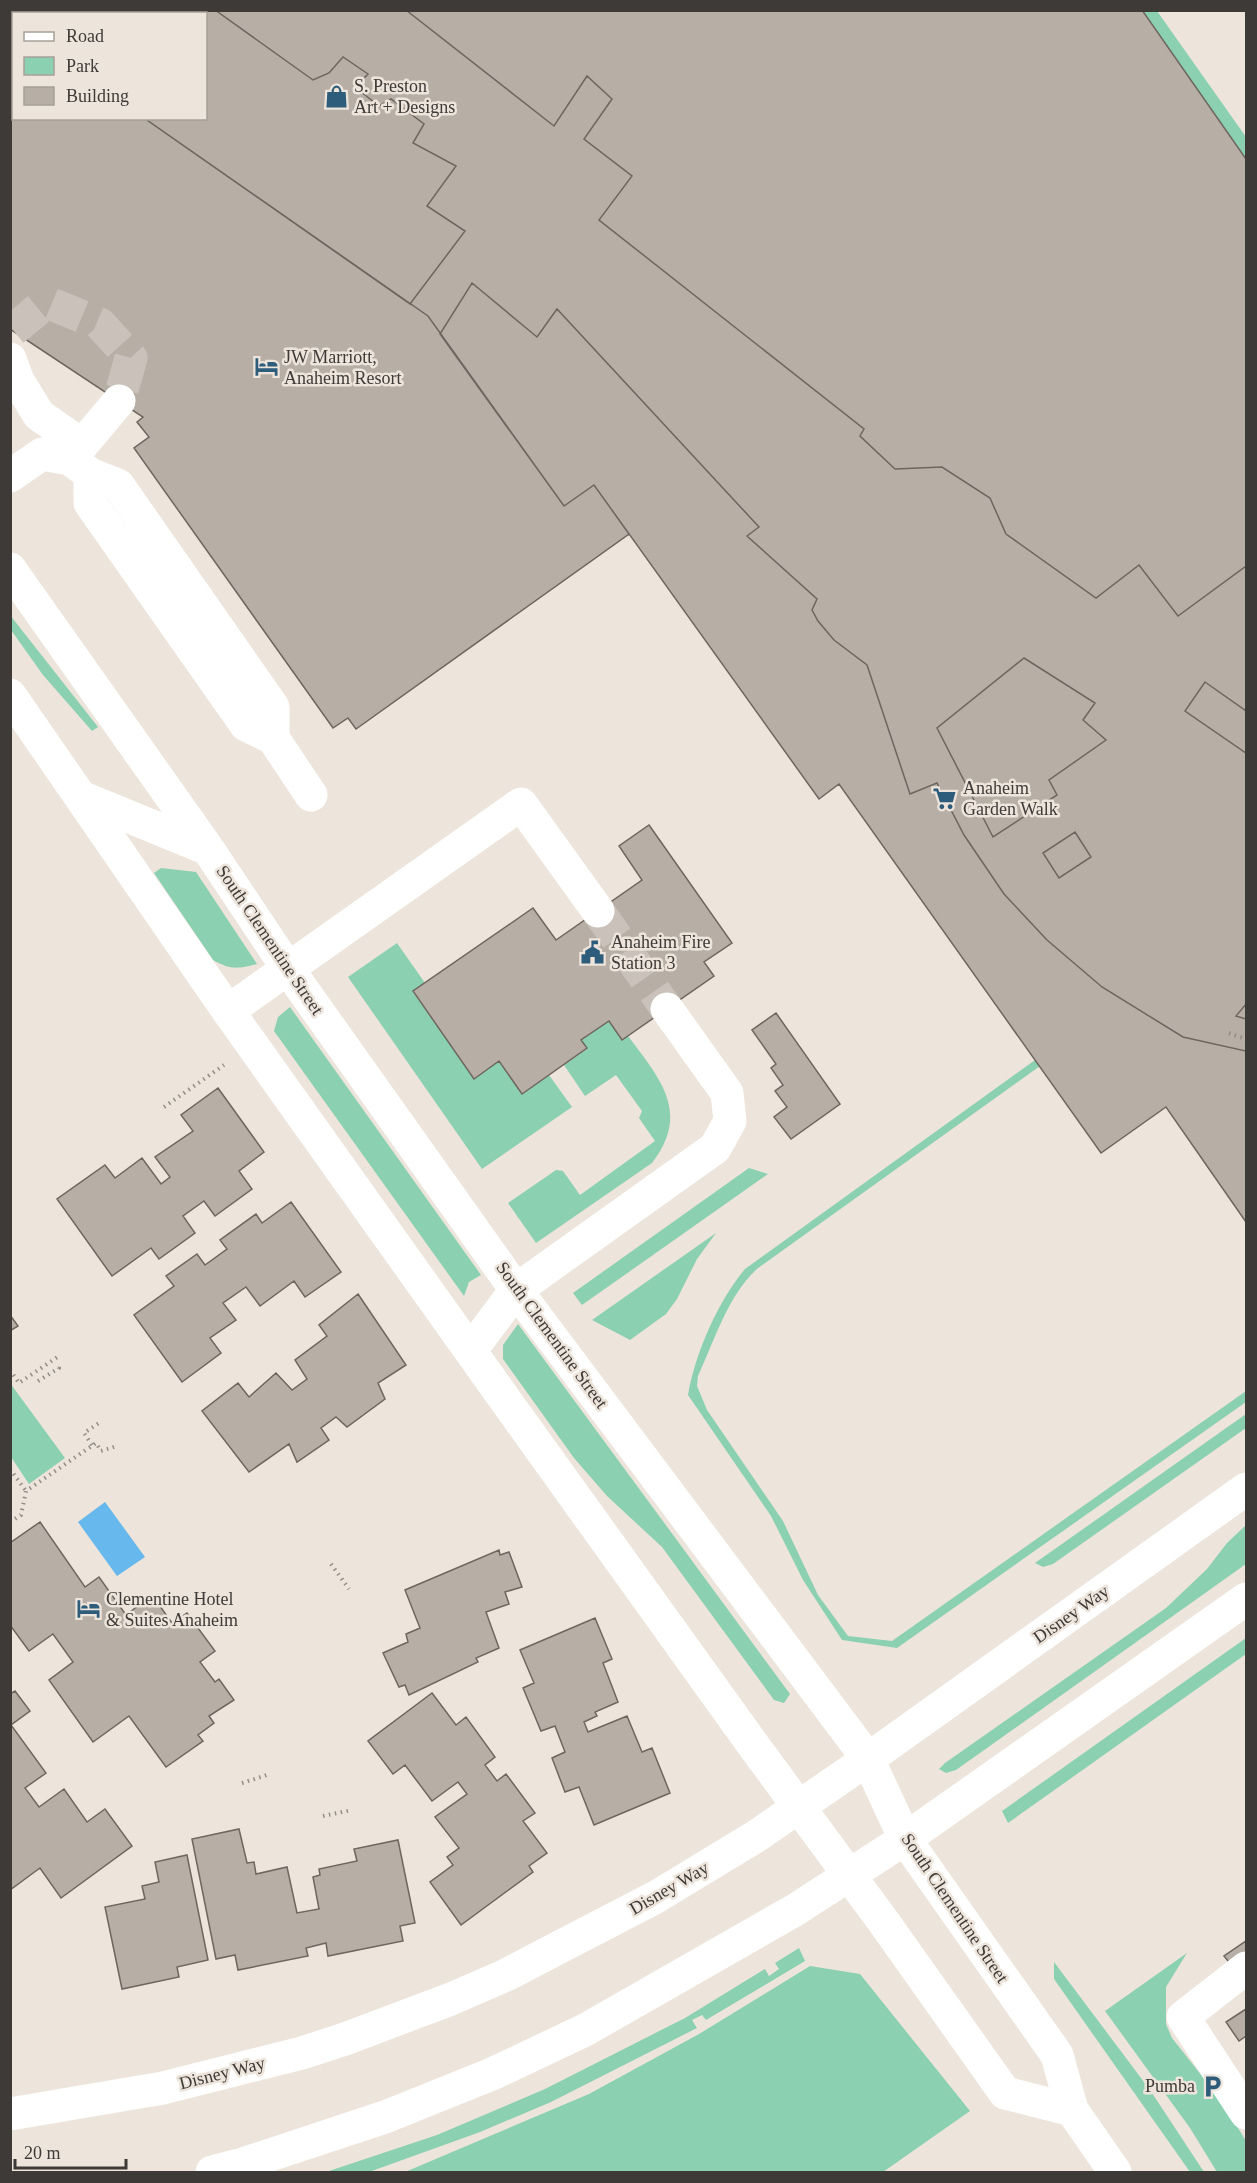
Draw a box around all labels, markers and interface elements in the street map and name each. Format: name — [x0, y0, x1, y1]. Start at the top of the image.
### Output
legend — [12, 12, 207, 120]
text: Road — [66, 26, 104, 46]
text: Park — [66, 56, 99, 76]
place label: S. Preston Art + Designs — [354, 76, 455, 117]
shop icon: S. Preston Art + Designs — [323, 83, 349, 109]
text: Building — [66, 86, 129, 106]
place label: JW Marriott, Anaheim Resort — [284, 347, 401, 388]
hotel icon: JW Marriott, Anaheim Resort — [253, 354, 279, 380]
place label: Anaheim Garden Walk — [963, 778, 1058, 819]
supermarket icon: Anaheim Garden Walk — [932, 785, 958, 811]
street label: South Clementine Street — [213, 861, 327, 1019]
place label: Anaheim Fire Station 3 — [611, 932, 710, 973]
public building icon: Anaheim Fire Station 3 — [580, 939, 606, 965]
street label: South Clementine Street — [492, 1258, 612, 1412]
street label: Disney Way — [1029, 1581, 1113, 1647]
place label: Clementine Hotel & Suites Anaheim — [106, 1589, 238, 1630]
hotel icon: Clementine Hotel & Suites Anaheim — [75, 1596, 101, 1622]
street label: South Clementine Street — [898, 1829, 1012, 1987]
street label: Disney Way — [626, 1857, 712, 1919]
street label: Disney Way — [177, 2053, 267, 2093]
parking icon: Pumba — [1200, 2073, 1226, 2099]
place label: Pumba — [1145, 2076, 1195, 2096]
scale bar — [15, 2132, 126, 2170]
text: 20 m — [24, 2143, 61, 2163]

